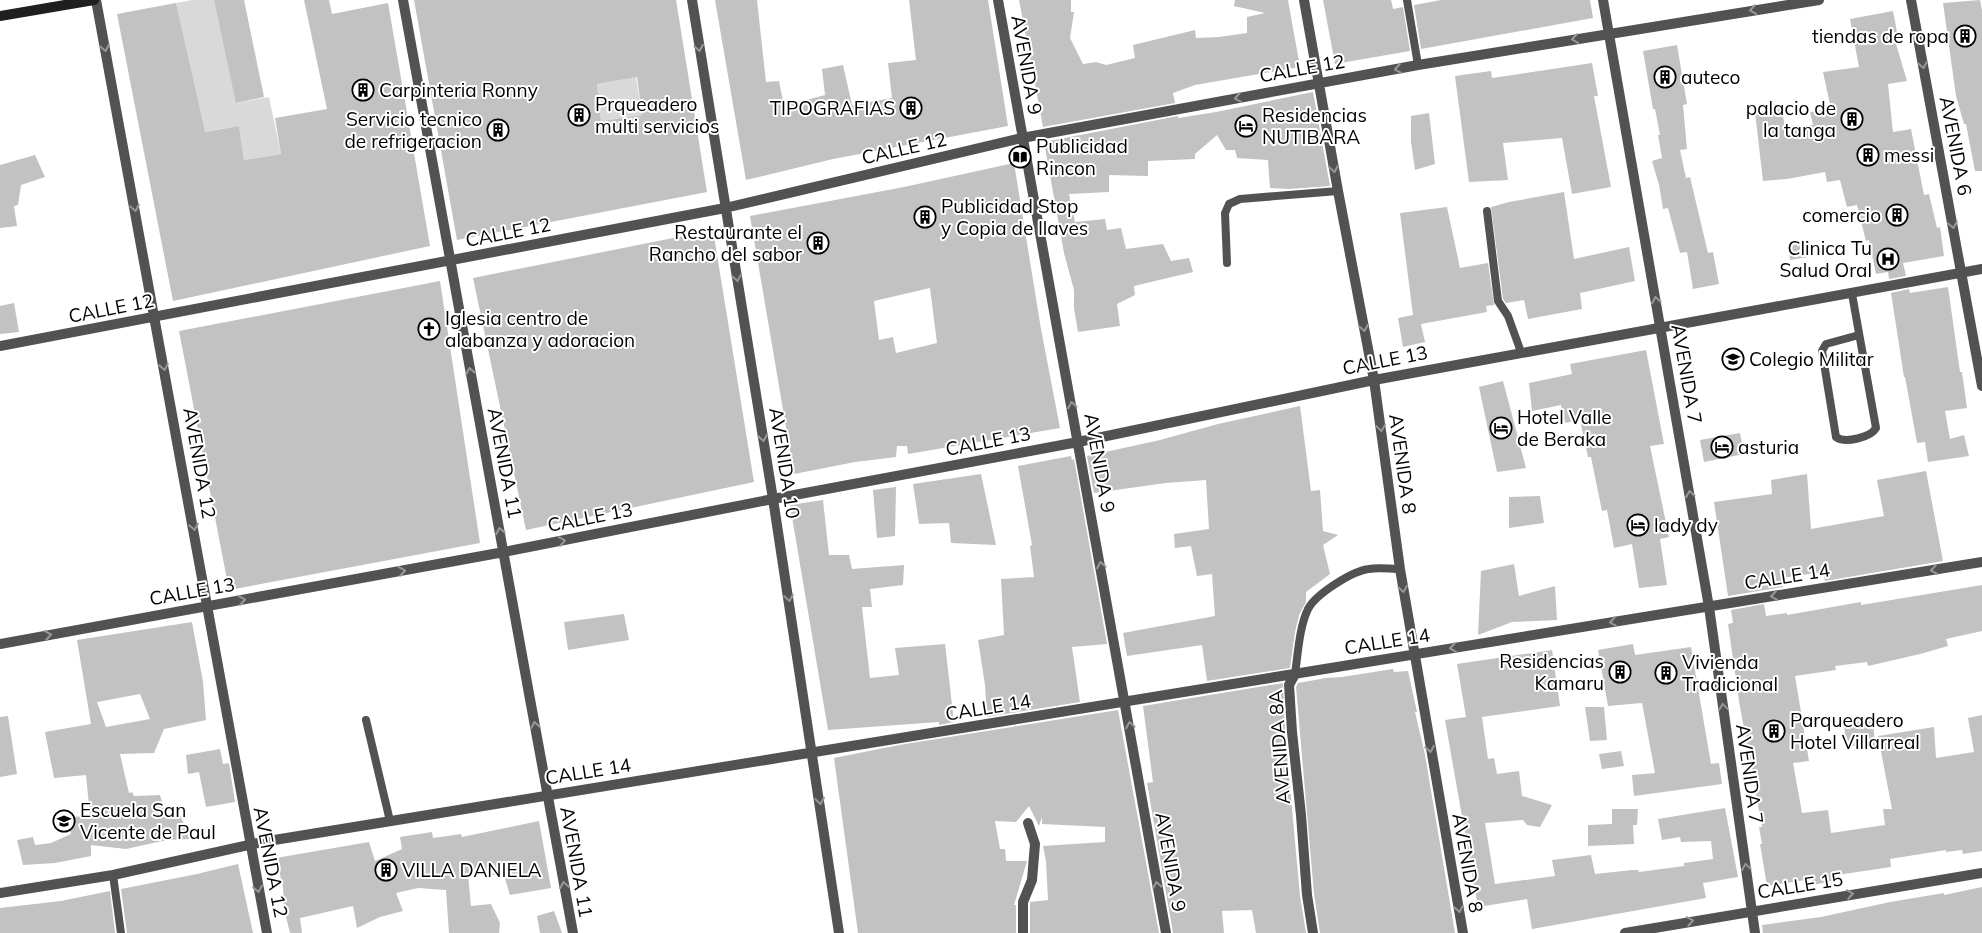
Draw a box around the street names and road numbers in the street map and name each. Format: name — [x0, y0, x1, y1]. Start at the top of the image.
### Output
street label: AVENIDA 9 — [1006, 13, 1048, 117]
street label: CALLE 12 — [1257, 49, 1347, 87]
street label: AVENIDA 6 — [1935, 94, 1977, 198]
street label: CALLE 12 — [859, 127, 949, 169]
street label: CALLE 12 — [463, 212, 553, 252]
street label: CALLE 12 — [66, 288, 156, 328]
street label: AVENIDA 7 — [1666, 322, 1708, 426]
street label: CALLE 13 — [1340, 340, 1430, 380]
street label: AVENIDA 12 — [178, 406, 222, 520]
street label: AVENIDA 11 — [483, 406, 527, 520]
street label: AVENIDA 10 — [764, 406, 806, 520]
street label: AVENIDA 9 — [1079, 411, 1121, 515]
street label: AVENIDA 8 — [1384, 412, 1422, 516]
street label: CALLE 13 — [943, 421, 1033, 461]
street label: CALLE 13 — [545, 497, 635, 537]
street label: CALLE 14 — [1743, 557, 1831, 595]
street label: CALLE 13 — [147, 572, 237, 610]
street label: CALLE 14 — [1343, 622, 1431, 660]
street label: CALLE 14 — [944, 688, 1032, 726]
street label: AVENIDA 8A — [1263, 689, 1295, 805]
street label: AVENIDA 7 — [1731, 722, 1769, 826]
street label: CALLE 14 — [544, 752, 632, 790]
street label: AVENIDA 12 — [249, 805, 293, 919]
street label: AVENIDA 11 — [555, 805, 599, 919]
street label: AVENIDA 9 — [1150, 810, 1192, 914]
street label: AVENIDA 8 — [1447, 811, 1489, 915]
street label: CALLE 15 — [1756, 866, 1844, 904]

